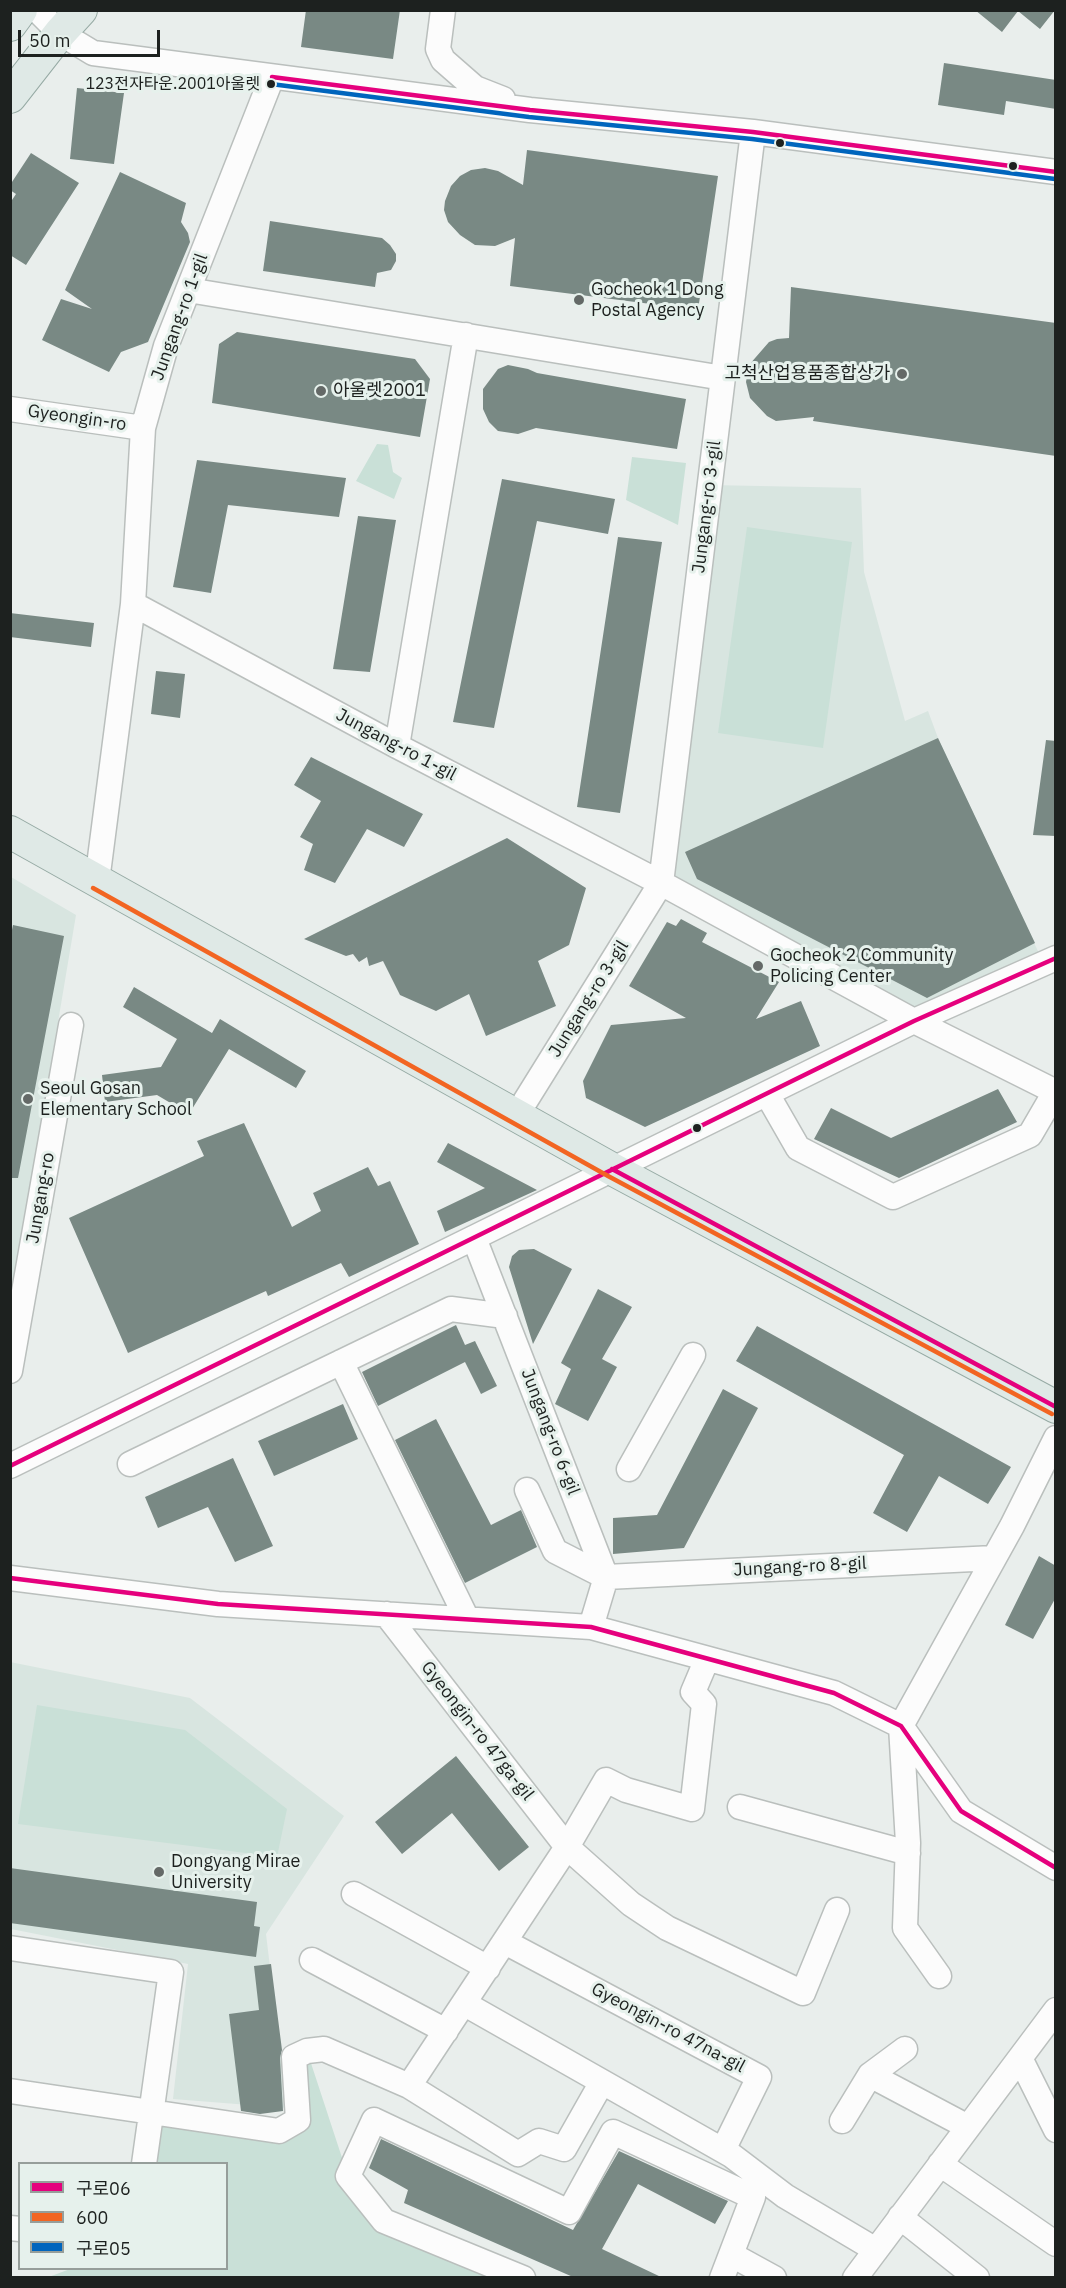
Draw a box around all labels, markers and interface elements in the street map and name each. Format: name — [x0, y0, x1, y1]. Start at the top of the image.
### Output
scale bar — [21, 18, 164, 56]
text: 50 m — [29, 29, 71, 52]
place label: 123전자타운.2001아울렛 — [85, 74, 260, 94]
marker: 123전자타운.2001아울렛 — [265, 78, 277, 90]
unlabelled marker — [774, 137, 786, 149]
unlabelled marker — [1007, 160, 1019, 172]
street label: Jungang-ro 1-gil — [147, 251, 213, 383]
place label: Gocheok 1 Dong Postal Agency — [591, 279, 723, 322]
marker: Gocheok 1 Dong Postal Agency — [572, 293, 586, 307]
place label: 고척산업용품종합상가 — [724, 363, 890, 385]
marker: 고척산업용품종합상가 — [895, 367, 909, 381]
place label: 아울렛2001 — [333, 380, 426, 402]
marker: 아울렛2001 — [314, 384, 328, 398]
street label: Gyeongin-ro — [26, 400, 128, 436]
street label: Jungang-ro 3-gil — [688, 440, 726, 574]
street label: Jungang-ro 1-gil — [332, 704, 460, 786]
street label: Jungang-ro 3-gil — [545, 937, 633, 1061]
place label: Gocheok 2 Community Policing Center — [770, 945, 954, 988]
marker: Gocheok 2 Community Policing Center — [751, 959, 765, 973]
place label: Seoul Gosan Elementary School — [40, 1078, 192, 1120]
marker: Seoul Gosan Elementary School — [21, 1092, 35, 1106]
unlabelled marker — [691, 1122, 703, 1134]
street label: Jungang-ro — [22, 1151, 60, 1245]
street label: Jungang-ro 6-gil — [516, 1366, 584, 1498]
street label: Jungang-ro 8-gil — [733, 1553, 867, 1581]
street label: Gyeongin-ro 47ga-gil — [416, 1657, 538, 1805]
place label: Dongyang Mirae University — [171, 1851, 300, 1894]
marker: Dongyang Mirae University — [152, 1865, 166, 1879]
street label: Gyeongin-ro 47na-gil — [587, 1978, 749, 2078]
legend — [18, 2162, 228, 2270]
text: 구로06 — [76, 2177, 131, 2200]
text: 600 — [76, 2206, 108, 2229]
text: 구로05 — [76, 2237, 131, 2260]

